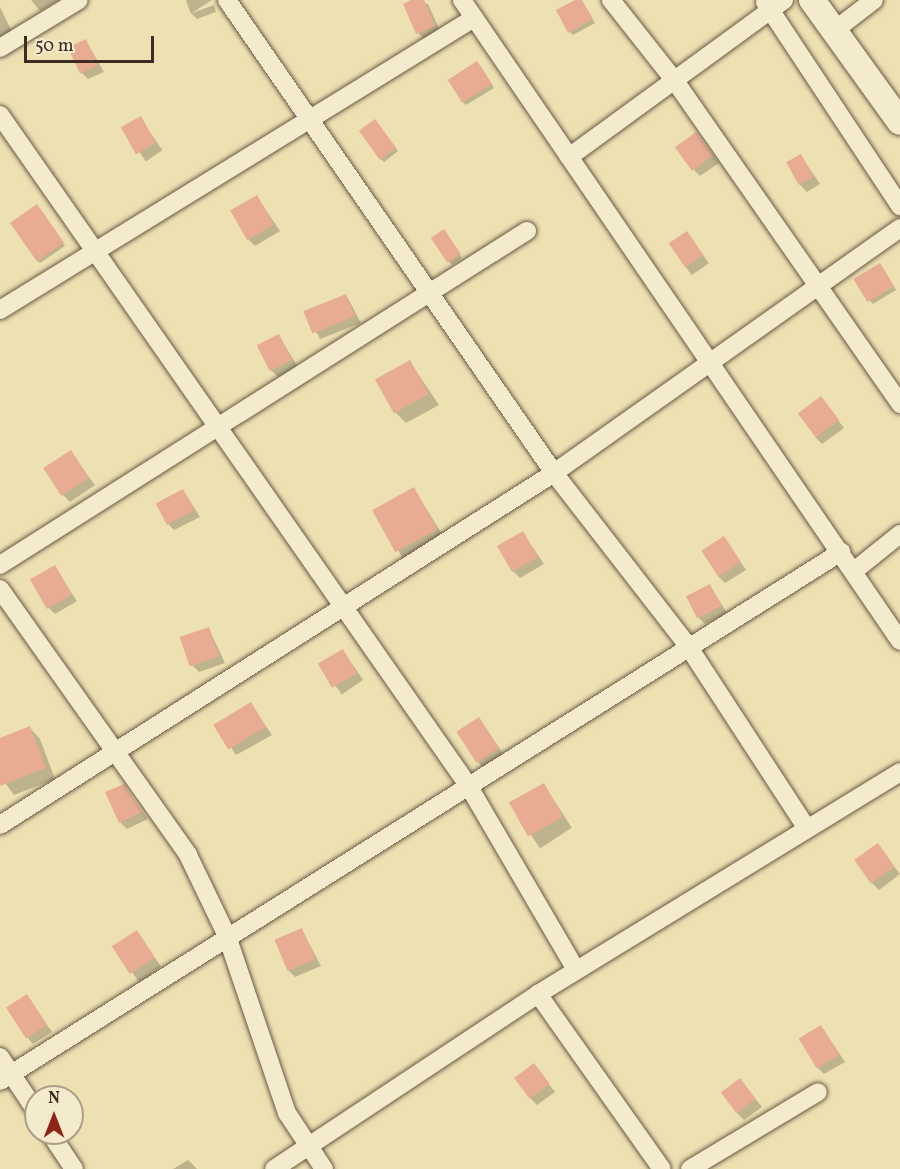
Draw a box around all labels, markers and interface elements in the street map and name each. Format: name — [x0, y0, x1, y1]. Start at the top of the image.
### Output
scale bar — [27, 24, 158, 62]
text: 50 m — [35, 34, 74, 59]
north arrow — [24, 1085, 84, 1145]
text: N — [48, 1088, 60, 1110]

